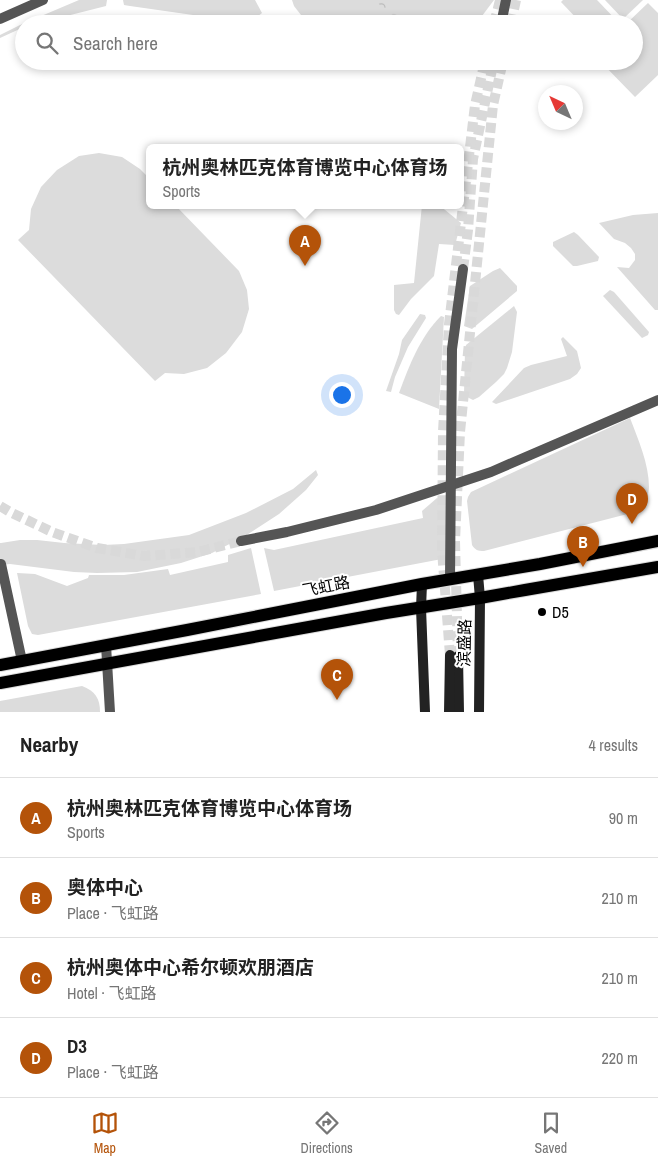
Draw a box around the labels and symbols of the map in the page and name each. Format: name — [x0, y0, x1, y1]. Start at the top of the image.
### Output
north arrow — [538, 85, 583, 130]
pin: A — [289, 225, 321, 266]
your location — [329, 382, 355, 408]
pin: D — [616, 483, 648, 524]
pin: B — [567, 526, 599, 567]
street label: 飞虹路 — [300, 571, 352, 601]
place label: D5 — [552, 601, 569, 623]
marker: D5 — [536, 606, 548, 618]
street label: 滨盛路 — [453, 619, 475, 667]
pin: C — [321, 659, 353, 700]

